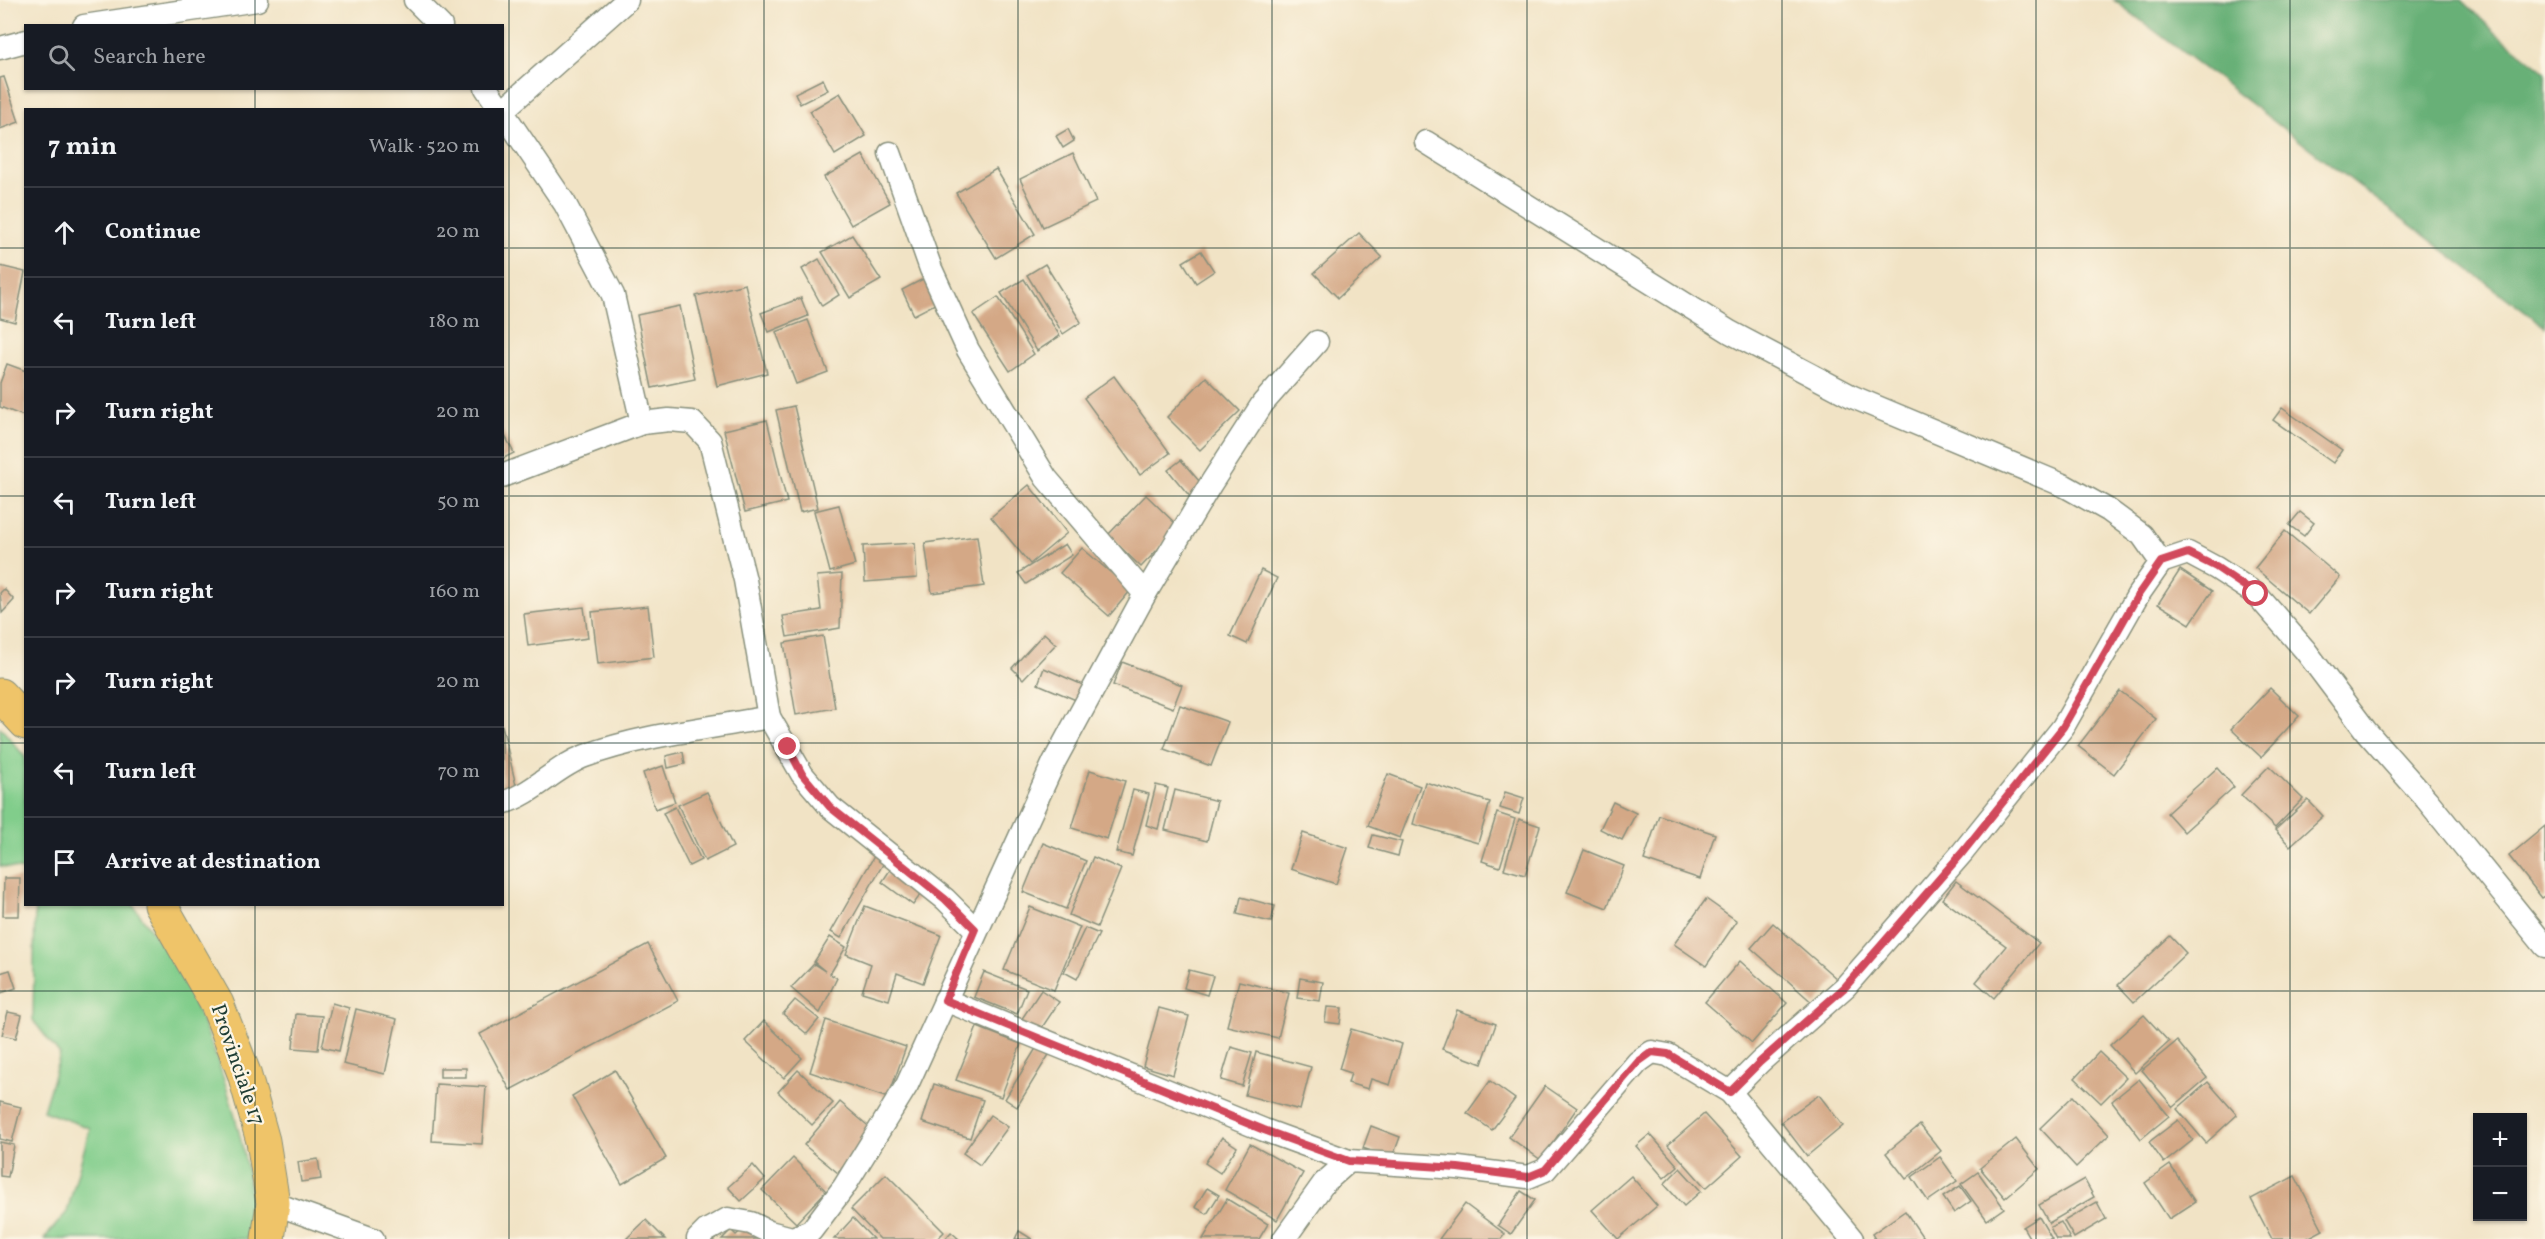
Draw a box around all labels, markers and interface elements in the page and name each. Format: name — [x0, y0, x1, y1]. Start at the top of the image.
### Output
search box — [24, 24, 504, 90]
icon: search — [45, 41, 78, 74]
text: Search here — [93, 42, 206, 73]
text: 7 min — [48, 129, 117, 165]
text: Walk · 520 m — [369, 133, 480, 161]
icon: ahead — [48, 216, 81, 249]
text: Continue — [105, 217, 201, 248]
text: 20 m — [436, 218, 480, 246]
icon: left — [48, 306, 81, 339]
text: Turn left — [105, 307, 196, 338]
text: 180 m — [428, 308, 480, 336]
icon: right — [48, 396, 81, 429]
text: Turn right — [105, 397, 213, 428]
text: 20 m — [436, 398, 480, 426]
icon: left — [48, 486, 81, 519]
text: Turn left — [105, 487, 196, 518]
text: 50 m — [437, 488, 480, 516]
icon: right — [48, 576, 81, 609]
text: Turn right — [105, 577, 213, 608]
text: 160 m — [428, 578, 480, 606]
route start — [2242, 580, 2268, 606]
icon: right — [48, 666, 81, 699]
text: Turn right — [105, 667, 213, 698]
text: 20 m — [436, 668, 480, 696]
route end — [774, 733, 800, 759]
icon: left — [48, 756, 81, 789]
text: Turn left — [105, 757, 196, 788]
text: 70 m — [437, 758, 480, 786]
icon: arrive — [48, 846, 81, 879]
text: Arrive at destination — [105, 847, 321, 878]
street label: Provinciale 17 — [203, 1000, 271, 1130]
map controls — [2473, 1113, 2527, 1221]
button: + — [2473, 1113, 2527, 1167]
button: − — [2473, 1167, 2527, 1221]

